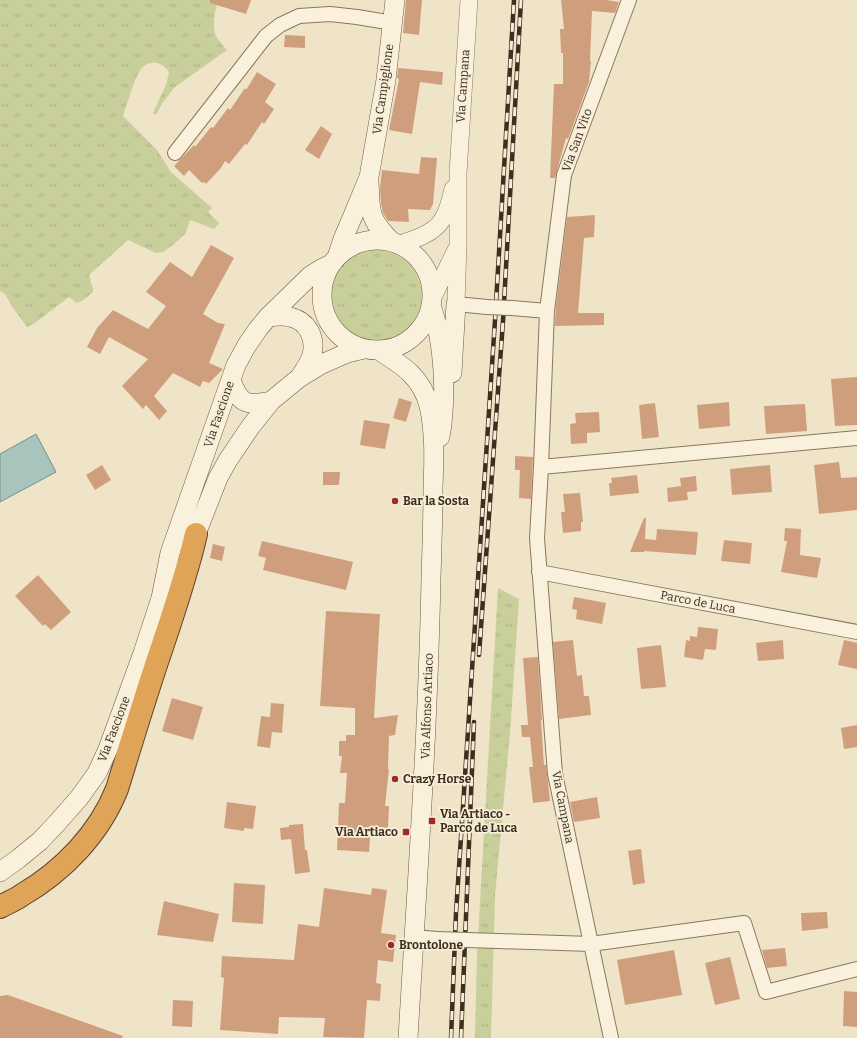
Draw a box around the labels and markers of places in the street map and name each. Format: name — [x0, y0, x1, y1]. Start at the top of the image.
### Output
place label: Bar la Sosta — [403, 494, 469, 508]
marker: Bar la Sosta — [390, 496, 400, 506]
place label: Crazy Horse — [403, 772, 472, 786]
marker: Crazy Horse — [390, 774, 400, 784]
place label: Via Artiaco - Parco de Luca — [440, 807, 517, 835]
marker: Via Artiaco - Parco de Luca — [427, 816, 437, 826]
place label: Via Artiaco — [335, 825, 398, 839]
marker: Via Artiaco — [401, 827, 411, 837]
place label: Brontolone — [399, 938, 464, 952]
marker: Brontolone — [386, 940, 396, 950]

